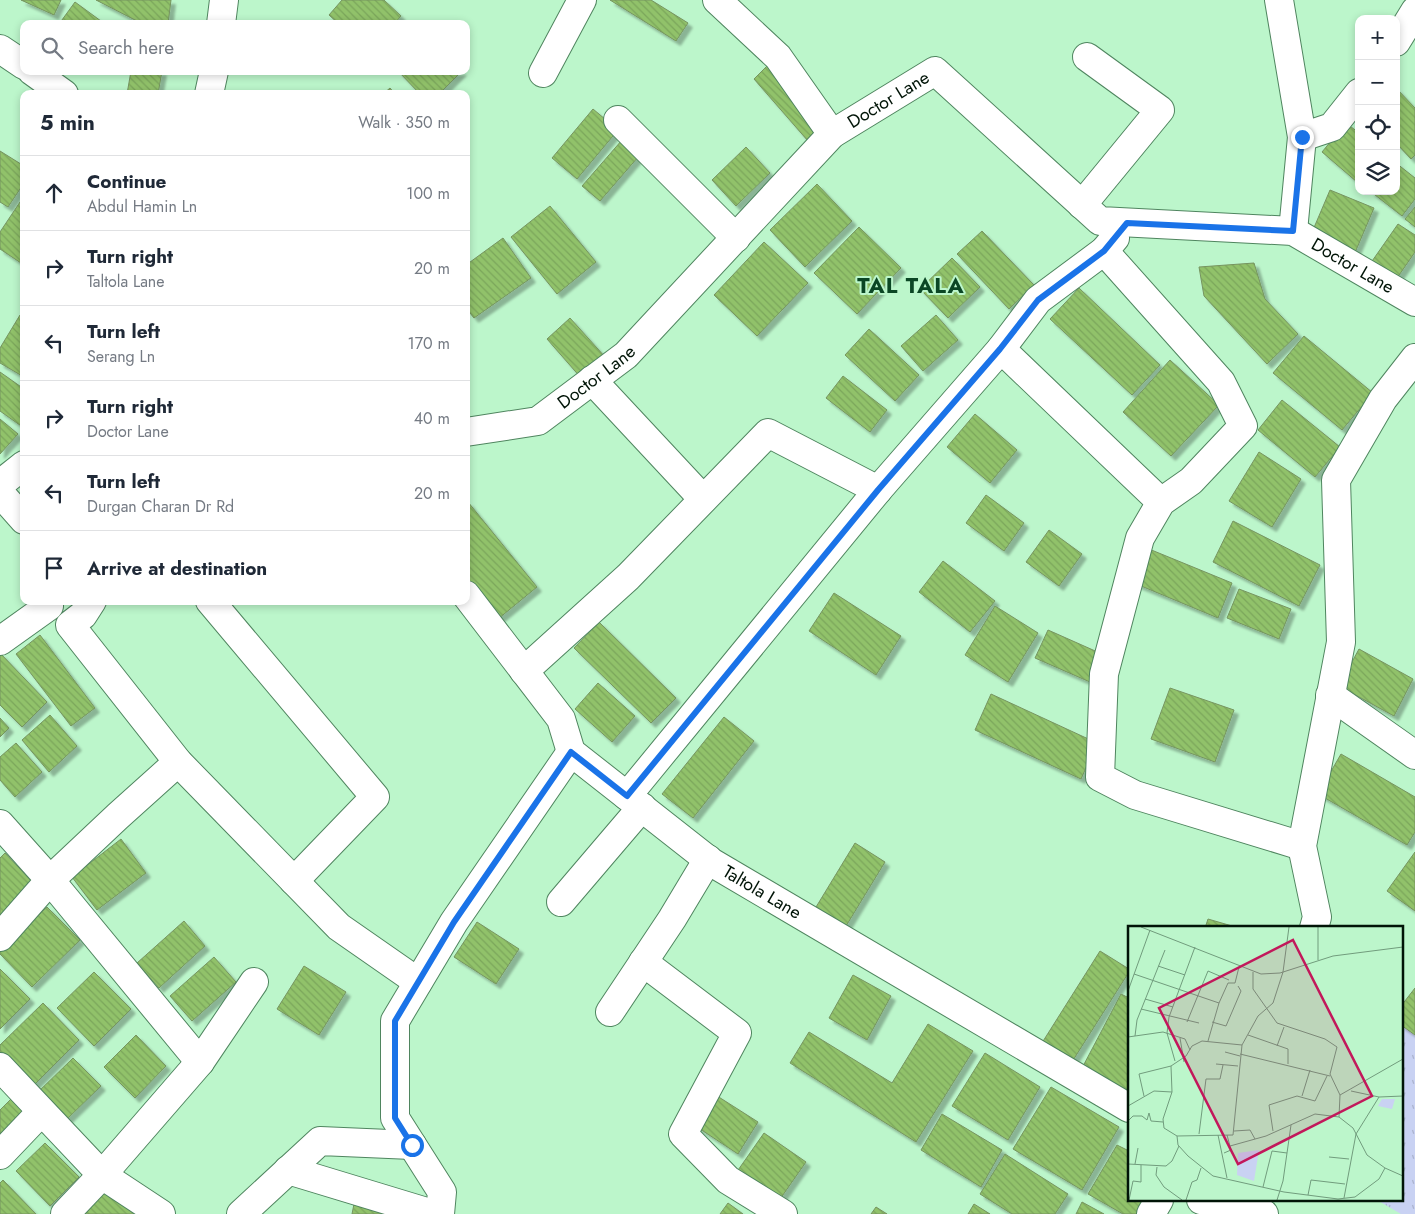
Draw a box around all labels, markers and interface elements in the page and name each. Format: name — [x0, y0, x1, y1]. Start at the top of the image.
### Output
map controls — [1355, 15, 1400, 195]
button: + — [1355, 15, 1400, 60]
search box — [20, 20, 470, 75]
icon: search — [38, 34, 66, 62]
text: Search here — [78, 34, 174, 61]
button: − — [1355, 60, 1400, 105]
street label: Doctor Lane — [842, 64, 934, 135]
button: locate — [1355, 105, 1400, 150]
text: 5 min — [40, 108, 95, 138]
text: Walk · 350 m — [358, 111, 450, 134]
route end — [1291, 126, 1314, 149]
button: layers — [1355, 150, 1400, 195]
text: Continue — [87, 168, 166, 195]
icon: ahead — [40, 179, 68, 207]
text: 100 m — [406, 182, 450, 205]
text: Abdul Hamin Ln — [87, 195, 197, 218]
street label: Doctor Lane — [1306, 231, 1399, 300]
text: Turn right — [87, 243, 173, 270]
icon: right — [40, 254, 68, 282]
text: 20 m — [414, 257, 450, 280]
district label: TAL TALA — [857, 269, 965, 301]
text: Taltola Lane — [87, 270, 165, 293]
text: Turn left — [87, 318, 160, 345]
icon: left — [40, 329, 68, 357]
text: 170 m — [408, 332, 450, 355]
street label: Doctor Lane — [552, 339, 642, 415]
text: Serang Ln — [87, 345, 155, 368]
text: Turn right — [87, 393, 173, 420]
icon: right — [40, 404, 68, 432]
text: 40 m — [414, 407, 450, 430]
text: Doctor Lane — [87, 420, 169, 443]
text: Turn left — [87, 468, 160, 495]
icon: left — [40, 479, 68, 507]
text: 20 m — [414, 482, 450, 505]
text: Durgan Charan Dr Rd — [87, 495, 234, 518]
icon: arrive — [40, 554, 68, 582]
text: Arrive at destination — [87, 555, 267, 582]
street label: Taltola Lane — [718, 859, 806, 925]
inset map — [1128, 926, 1402, 1202]
route start — [401, 1134, 424, 1157]

